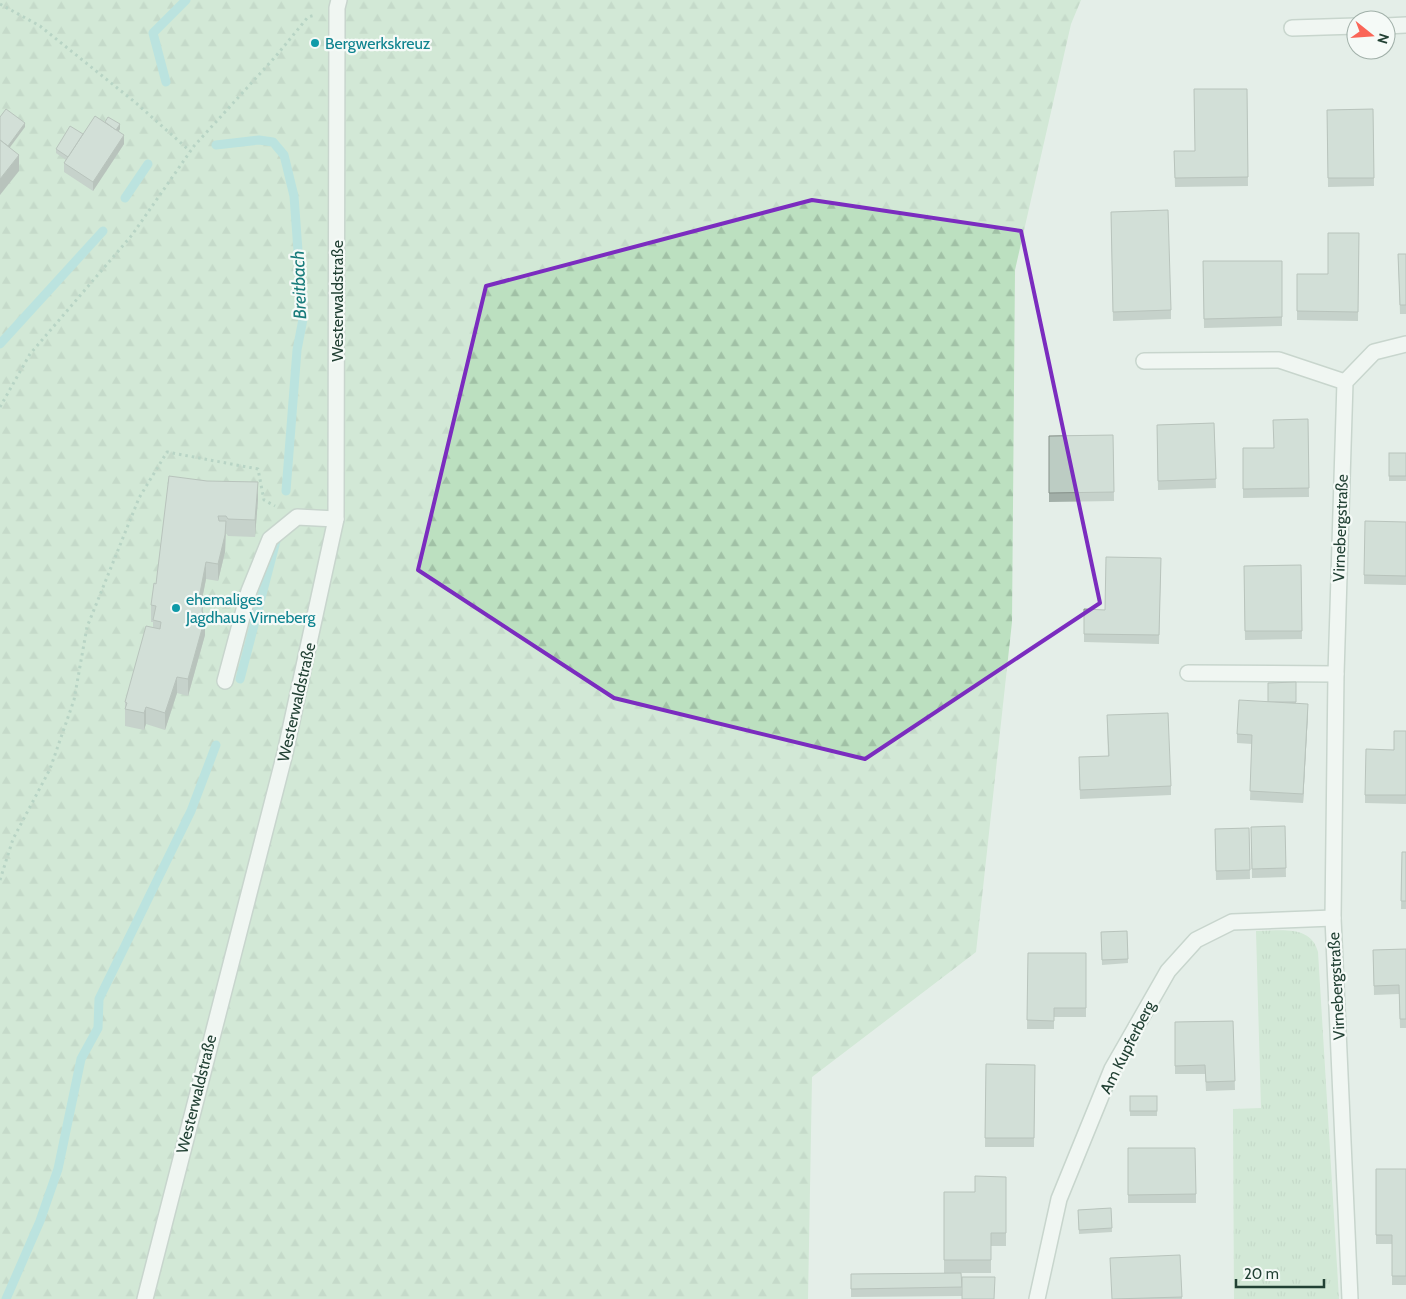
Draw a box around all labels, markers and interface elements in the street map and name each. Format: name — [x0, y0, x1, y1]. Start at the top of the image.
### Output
north arrow — [1346, 10, 1396, 60]
text: N — [1373, 31, 1393, 46]
place label: Bergwerkskreuz — [325, 34, 431, 53]
marker: Bergwerkskreuz — [309, 37, 321, 49]
street label: Westerwaldstraße — [328, 240, 347, 362]
water label: Breitbach — [287, 250, 311, 320]
street label: Virnebergstraße — [1329, 474, 1352, 582]
place label: ehemaliges Jagdhaus Virneberg — [185, 590, 316, 627]
marker: ehemaliges Jagdhaus Virneberg — [170, 602, 182, 614]
street label: Westerwaldstraße — [274, 641, 319, 764]
street label: Virnebergstraße — [1324, 932, 1349, 1040]
street label: Am Kupferberg — [1096, 997, 1159, 1097]
street label: Westerwaldstraße — [173, 1033, 220, 1155]
scale bar — [1236, 1256, 1324, 1288]
text: 20 m — [1244, 1265, 1279, 1283]

